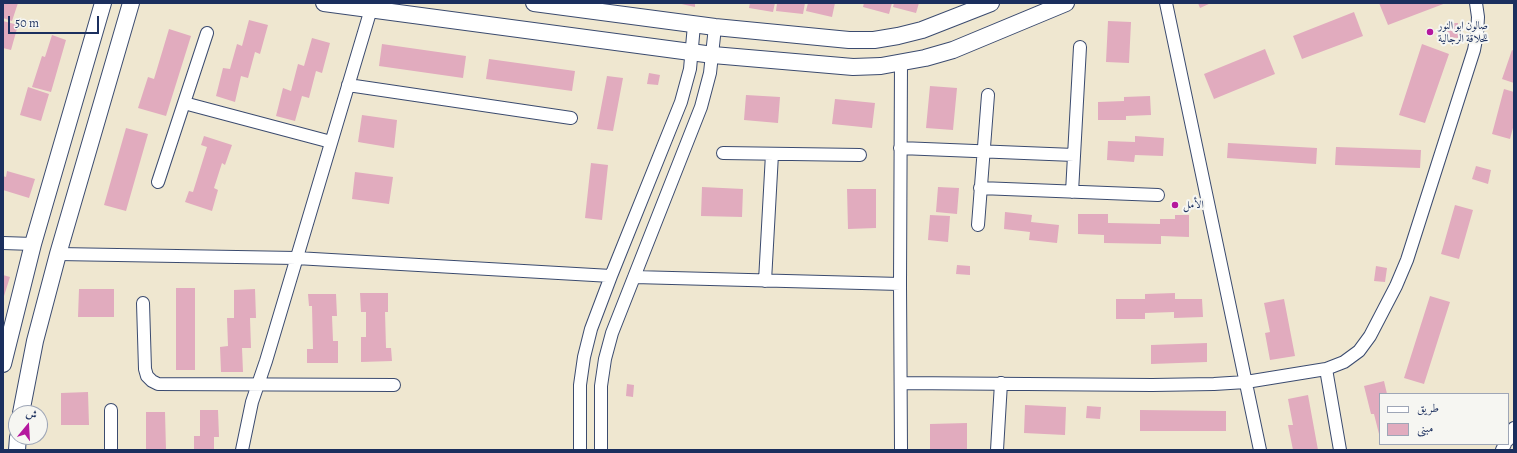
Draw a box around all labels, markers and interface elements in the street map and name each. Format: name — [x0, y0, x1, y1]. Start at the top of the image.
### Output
scale bar — [10, 8, 101, 34]
text: 50 m — [15, 15, 39, 31]
place label: صالون ابو النور للحلاقة الرجالية — [1438, 19, 1488, 45]
marker: صالون ابو النور للحلاقة الرجالية — [1425, 27, 1435, 37]
place label: الأمل — [1183, 198, 1204, 212]
marker: الأمل — [1170, 200, 1180, 210]
legend — [1379, 393, 1509, 445]
text: طريق — [1417, 400, 1439, 416]
north arrow — [8, 405, 48, 445]
text: ش — [24, 405, 39, 423]
text: مبنى — [1417, 420, 1433, 436]

